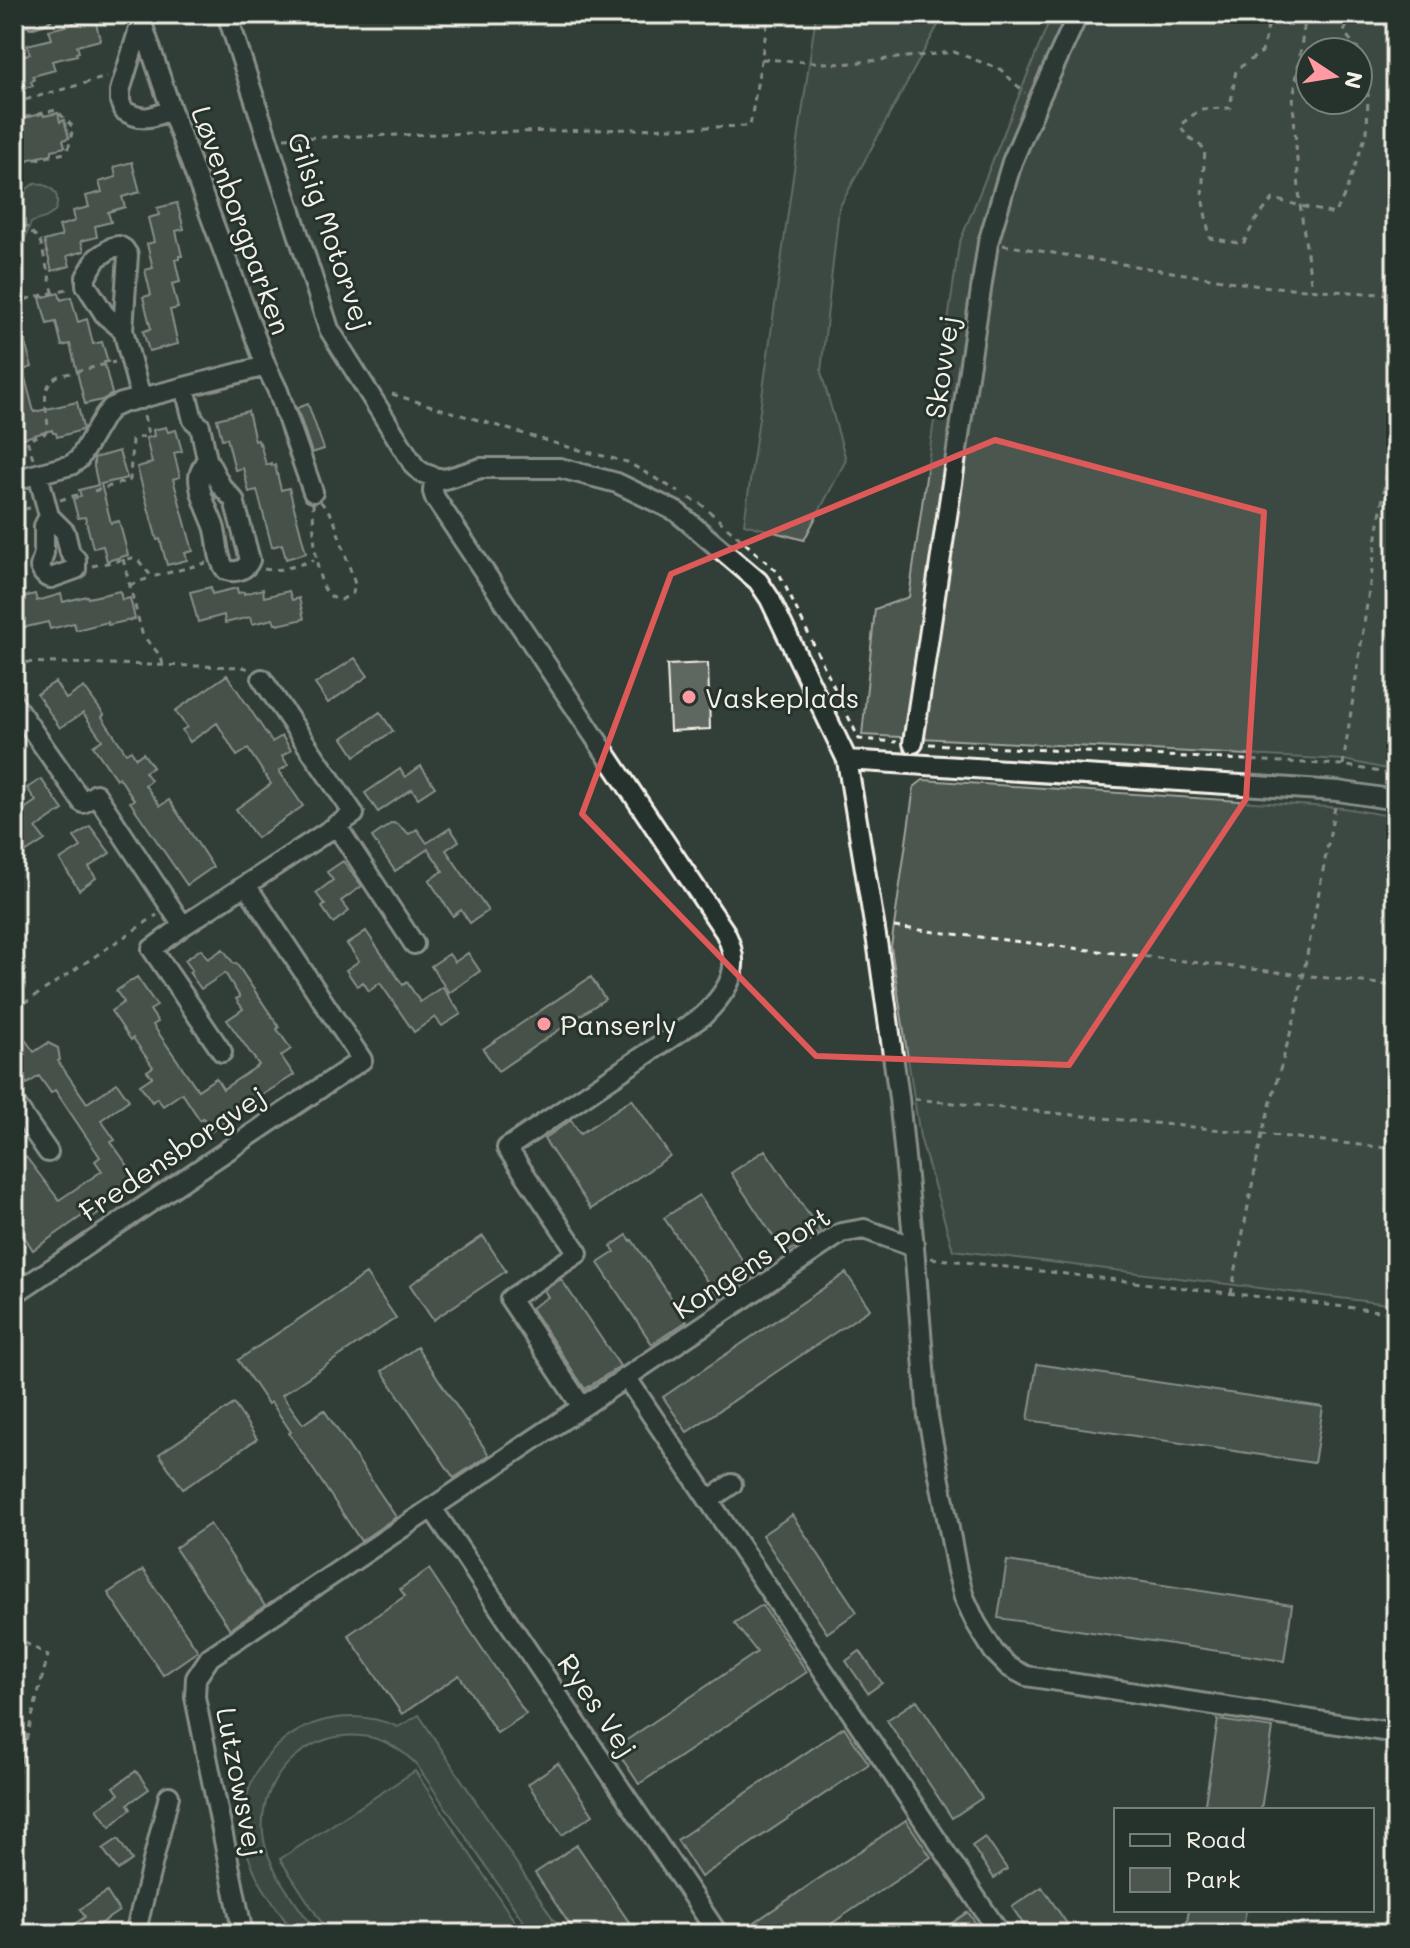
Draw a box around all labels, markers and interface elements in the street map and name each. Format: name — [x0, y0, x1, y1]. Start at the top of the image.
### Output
north arrow — [1294, 36, 1374, 116]
text: N — [1338, 69, 1370, 91]
street label: Løvenborgparken — [184, 101, 300, 339]
street label: Gilsig Motorvej — [280, 127, 382, 335]
street label: Skovvej — [916, 313, 966, 421]
place label: Vaskeplads — [705, 679, 859, 715]
marker: Vaskeplads — [680, 688, 698, 706]
place label: Panserly — [560, 1006, 677, 1042]
marker: Panserly — [535, 1015, 553, 1033]
street label: Fredensborgvej — [72, 1077, 272, 1229]
street label: Kongens Port — [665, 1198, 837, 1326]
street label: Ryes Vej — [550, 1646, 646, 1764]
street label: Lutzowsvej — [209, 1704, 273, 1860]
legend — [1114, 1808, 1374, 1912]
text: Road — [1186, 1823, 1246, 1854]
text: Park — [1186, 1863, 1240, 1894]

